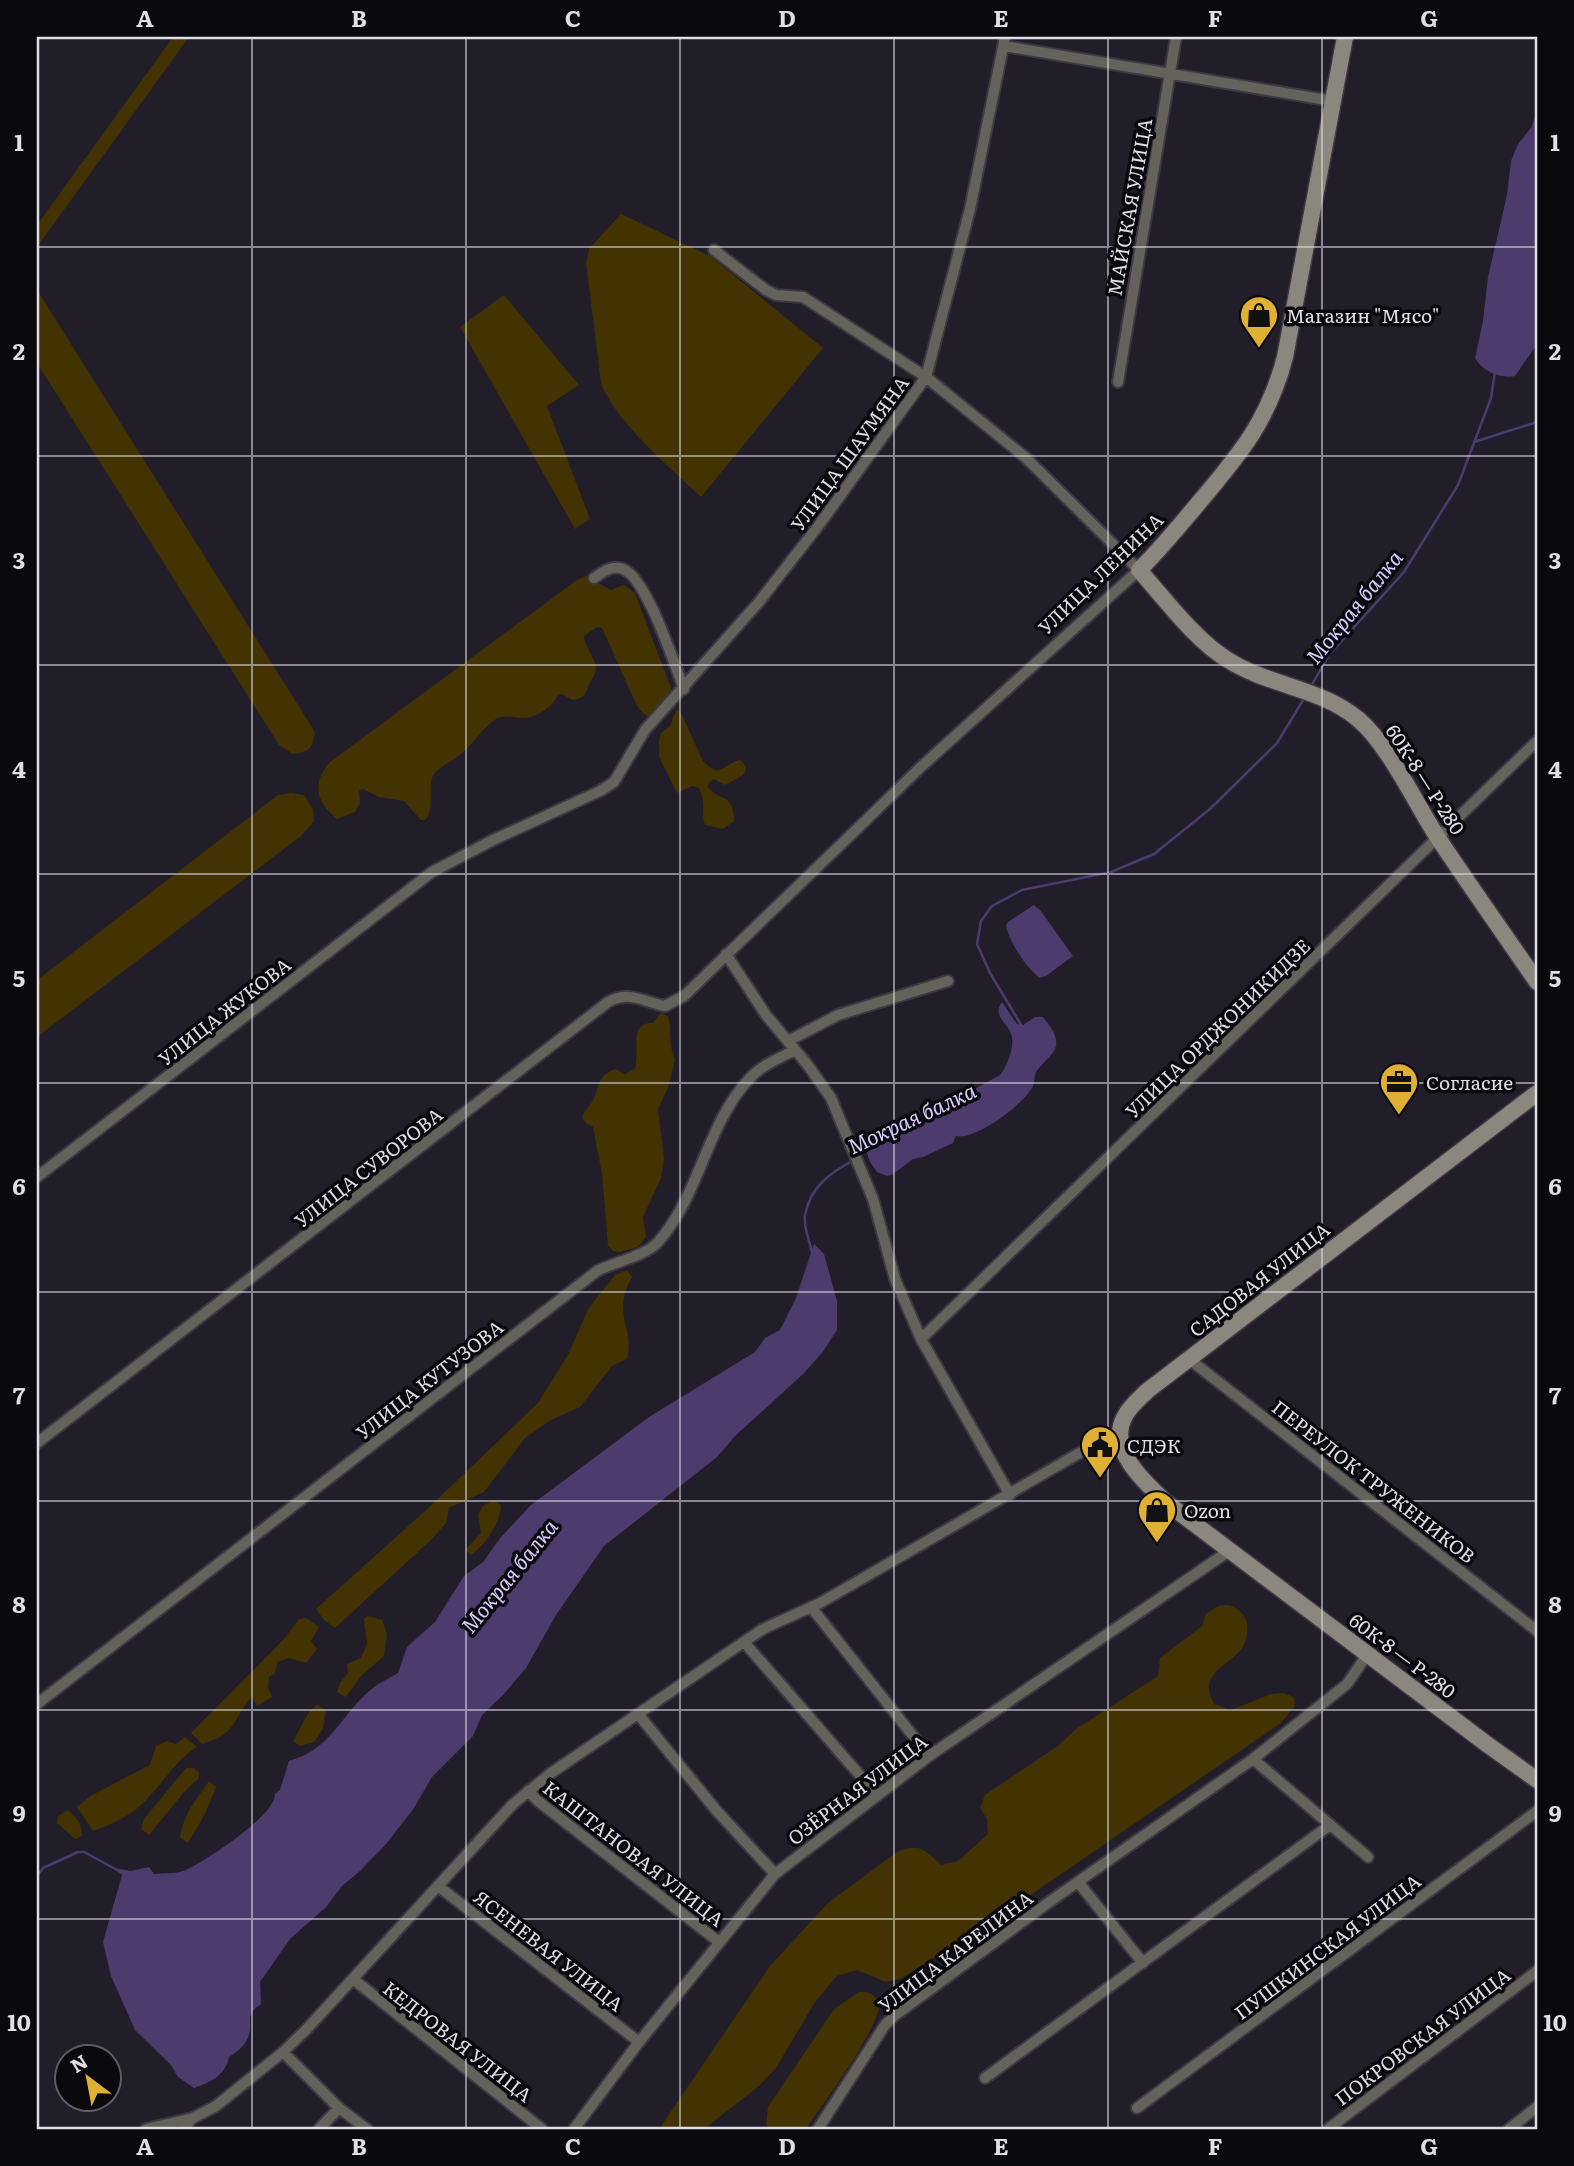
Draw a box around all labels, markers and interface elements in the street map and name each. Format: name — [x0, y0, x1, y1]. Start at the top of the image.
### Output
text: A — [136, 0, 154, 34]
text: B — [351, 0, 367, 34]
text: C — [565, 0, 581, 34]
text: D — [778, 0, 796, 34]
text: E — [993, 0, 1009, 34]
text: F — [1208, 0, 1223, 34]
text: G — [1420, 0, 1438, 34]
street label: МАЙСКАЯ УЛИЦА — [1100, 116, 1158, 298]
text: 1 — [14, 124, 24, 158]
text: 1 — [1550, 124, 1560, 158]
shop icon: Магазин "Мясо" — [1238, 294, 1280, 349]
place label: Магазин "Мясо" — [1286, 301, 1439, 329]
text: 2 — [13, 333, 25, 367]
text: 2 — [1549, 333, 1561, 367]
street label: УЛИЦА ШАУМЯНА — [783, 370, 915, 536]
street label: УЛИЦА ЛЕНИНА — [1031, 506, 1169, 640]
text: 3 — [13, 542, 25, 576]
water label: Мокрая балка — [1297, 542, 1409, 670]
text: 3 — [1549, 542, 1561, 576]
street label: 60К-8 — Р-280 — [1380, 718, 1472, 840]
text: 4 — [12, 751, 26, 785]
text: 4 — [1548, 751, 1562, 785]
street label: УЛИЦА ОРДЖОНИКИДЗЕ — [1118, 932, 1316, 1124]
street label: УЛИЦА ЖУКОВА — [152, 950, 296, 1072]
text: 5 — [13, 960, 25, 994]
text: 5 — [1549, 960, 1561, 994]
office icon: Согласие — [1378, 1061, 1420, 1116]
place label: Согласие — [1426, 1068, 1513, 1096]
water label: Мокрая балка — [842, 1074, 980, 1160]
street label: УЛИЦА СУВОРОВА — [288, 1100, 448, 1234]
text: 6 — [12, 1168, 26, 1202]
text: 6 — [1548, 1168, 1562, 1202]
street label: САДОВАЯ УЛИЦА — [1183, 1215, 1335, 1343]
street label: УЛИЦА КУТУЗОВА — [349, 1312, 509, 1445]
text: 7 — [13, 1377, 26, 1411]
text: 7 — [1549, 1377, 1562, 1411]
street label: ПЕРЕУЛОК ТРУЖЕНИКОВ — [1267, 1393, 1481, 1569]
public building icon: СДЭК — [1079, 1424, 1121, 1479]
place label: СДЭК — [1127, 1431, 1181, 1459]
shop icon: Ozon — [1136, 1489, 1178, 1544]
place label: Ozon — [1184, 1496, 1231, 1524]
water label: Мокрая балка — [452, 1511, 564, 1639]
text: 8 — [12, 1586, 26, 1620]
text: 8 — [1548, 1586, 1562, 1620]
street label: 60К-8 — Р-280 — [1344, 1606, 1462, 1704]
street label: ОЗЁРНАЯ УЛИЦА — [781, 1727, 933, 1851]
street label: КАШТАНОВАЯ УЛИЦА — [538, 1773, 730, 1933]
text: 9 — [12, 1795, 26, 1829]
text: 9 — [1548, 1795, 1562, 1829]
street label: ПУШКИНСКАЯ УЛИЦА — [1228, 1866, 1426, 2026]
street label: ЯСЕНЕВАЯ УЛИЦА — [468, 1883, 630, 2017]
street label: УЛИЦА КАРЕЛИНА — [872, 1883, 1038, 2019]
street label: ПОКРОВСКАЯ УЛИЦА — [1328, 1960, 1516, 2112]
street label: КЕДРОВАЯ УЛИЦА — [378, 1974, 539, 2108]
text: 10 — [7, 2004, 31, 2038]
text: 10 — [1543, 2004, 1567, 2038]
north arrow — [52, 2044, 122, 2114]
text: N — [64, 2047, 93, 2079]
text: A — [136, 2128, 154, 2162]
text: B — [351, 2128, 367, 2162]
text: C — [565, 2128, 581, 2162]
text: D — [778, 2128, 796, 2162]
text: E — [993, 2128, 1009, 2162]
text: F — [1208, 2128, 1223, 2162]
text: G — [1420, 2128, 1438, 2162]

